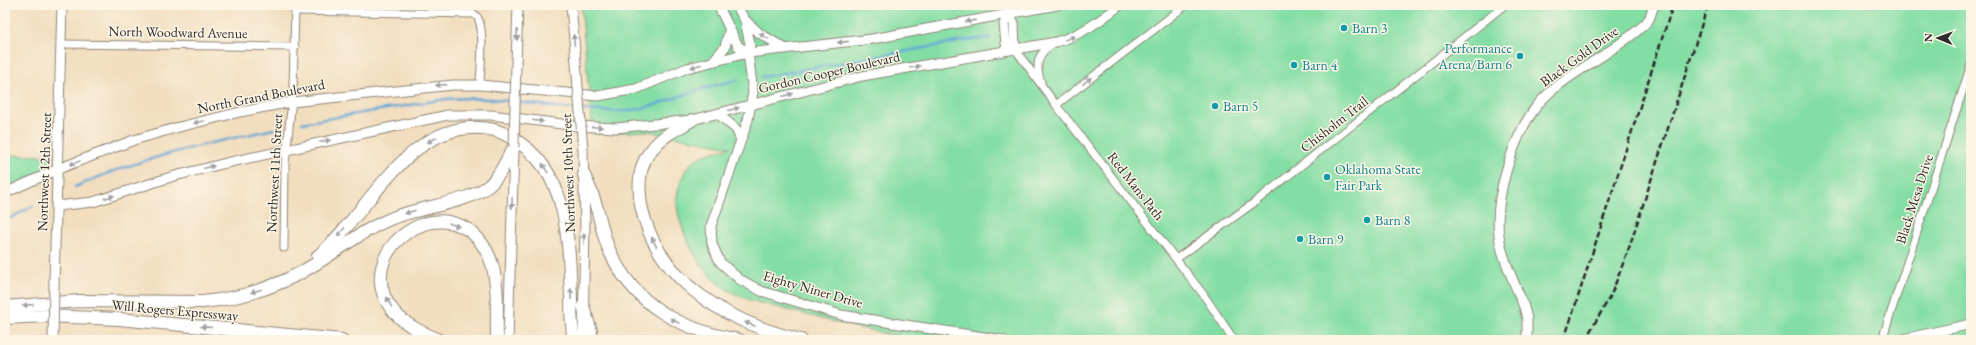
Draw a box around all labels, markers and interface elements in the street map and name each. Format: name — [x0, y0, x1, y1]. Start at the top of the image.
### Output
one-way arrow — [965, 18, 977, 24]
north arrow — [1918, 18, 1958, 58]
place label: Barn 3 — [1352, 19, 1388, 37]
street label: Black Gold Drive — [1536, 21, 1622, 90]
street label: North Woodward Avenue — [108, 22, 248, 42]
marker: Barn 3 — [1339, 23, 1349, 33]
one-way arrow — [514, 29, 520, 42]
one-way arrow — [759, 32, 769, 40]
text: N — [1921, 33, 1935, 42]
one-way arrow — [571, 34, 578, 46]
one-way arrow — [1064, 34, 1076, 40]
one-way arrow — [837, 39, 849, 45]
place label: Performance Arena/Barn 6 — [1437, 39, 1513, 73]
street label: Gordon Cooper Boulevard — [757, 47, 902, 97]
marker: Performance Arena/Barn 6 — [1515, 51, 1525, 61]
place label: Barn 4 — [1302, 56, 1338, 74]
marker: Barn 4 — [1289, 60, 1299, 70]
one-way arrow — [690, 63, 702, 69]
one-way arrow — [909, 63, 921, 69]
street label: North Grand Boulevard — [196, 75, 327, 117]
one-way arrow — [1082, 77, 1092, 85]
one-way arrow — [435, 82, 447, 89]
one-way arrow — [782, 92, 794, 98]
street label: Chisholm Trail — [1296, 92, 1372, 156]
place label: Barn 5 — [1223, 97, 1258, 115]
marker: Barn 5 — [1210, 101, 1220, 111]
one-way arrow — [728, 106, 740, 112]
street label: Northwest 12th Street — [33, 112, 55, 232]
street label: Northwest 11th Street — [262, 113, 286, 233]
street label: Northwest 10th Street — [557, 113, 579, 233]
one-way arrow — [532, 118, 544, 124]
one-way arrow — [193, 119, 205, 125]
one-way arrow — [591, 124, 604, 130]
one-way arrow — [426, 136, 437, 143]
one-way arrow — [318, 138, 331, 144]
street label: Red Mans Path — [1104, 148, 1168, 224]
street label: Black Mesa Drive — [1891, 152, 1937, 246]
one-way arrow — [69, 160, 81, 166]
place label: Oklahoma State Fair Park — [1335, 160, 1421, 194]
one-way arrow — [541, 163, 549, 173]
one-way arrow — [203, 164, 215, 170]
marker: Oklahoma State Fair Park — [1322, 172, 1332, 182]
one-way arrow — [103, 194, 115, 200]
one-way arrow — [509, 197, 515, 210]
one-way arrow — [403, 209, 415, 215]
place label: Barn 8 — [1375, 211, 1411, 229]
marker: Barn 8 — [1362, 215, 1372, 225]
one-way arrow — [448, 222, 460, 228]
one-way arrow — [337, 227, 346, 238]
place label: Barn 9 — [1308, 230, 1344, 248]
one-way arrow — [581, 233, 588, 245]
marker: Barn 9 — [1295, 234, 1305, 244]
one-way arrow — [651, 236, 657, 248]
street label: Eighty Niner Drive — [761, 266, 865, 312]
one-way arrow — [250, 288, 262, 294]
one-way arrow — [567, 288, 574, 300]
street label: Will Rogers Expressway — [111, 295, 240, 325]
one-way arrow — [385, 296, 392, 308]
one-way arrow — [22, 302, 34, 309]
one-way arrow — [669, 318, 681, 324]
one-way arrow — [744, 321, 756, 327]
one-way arrow — [200, 323, 212, 330]

